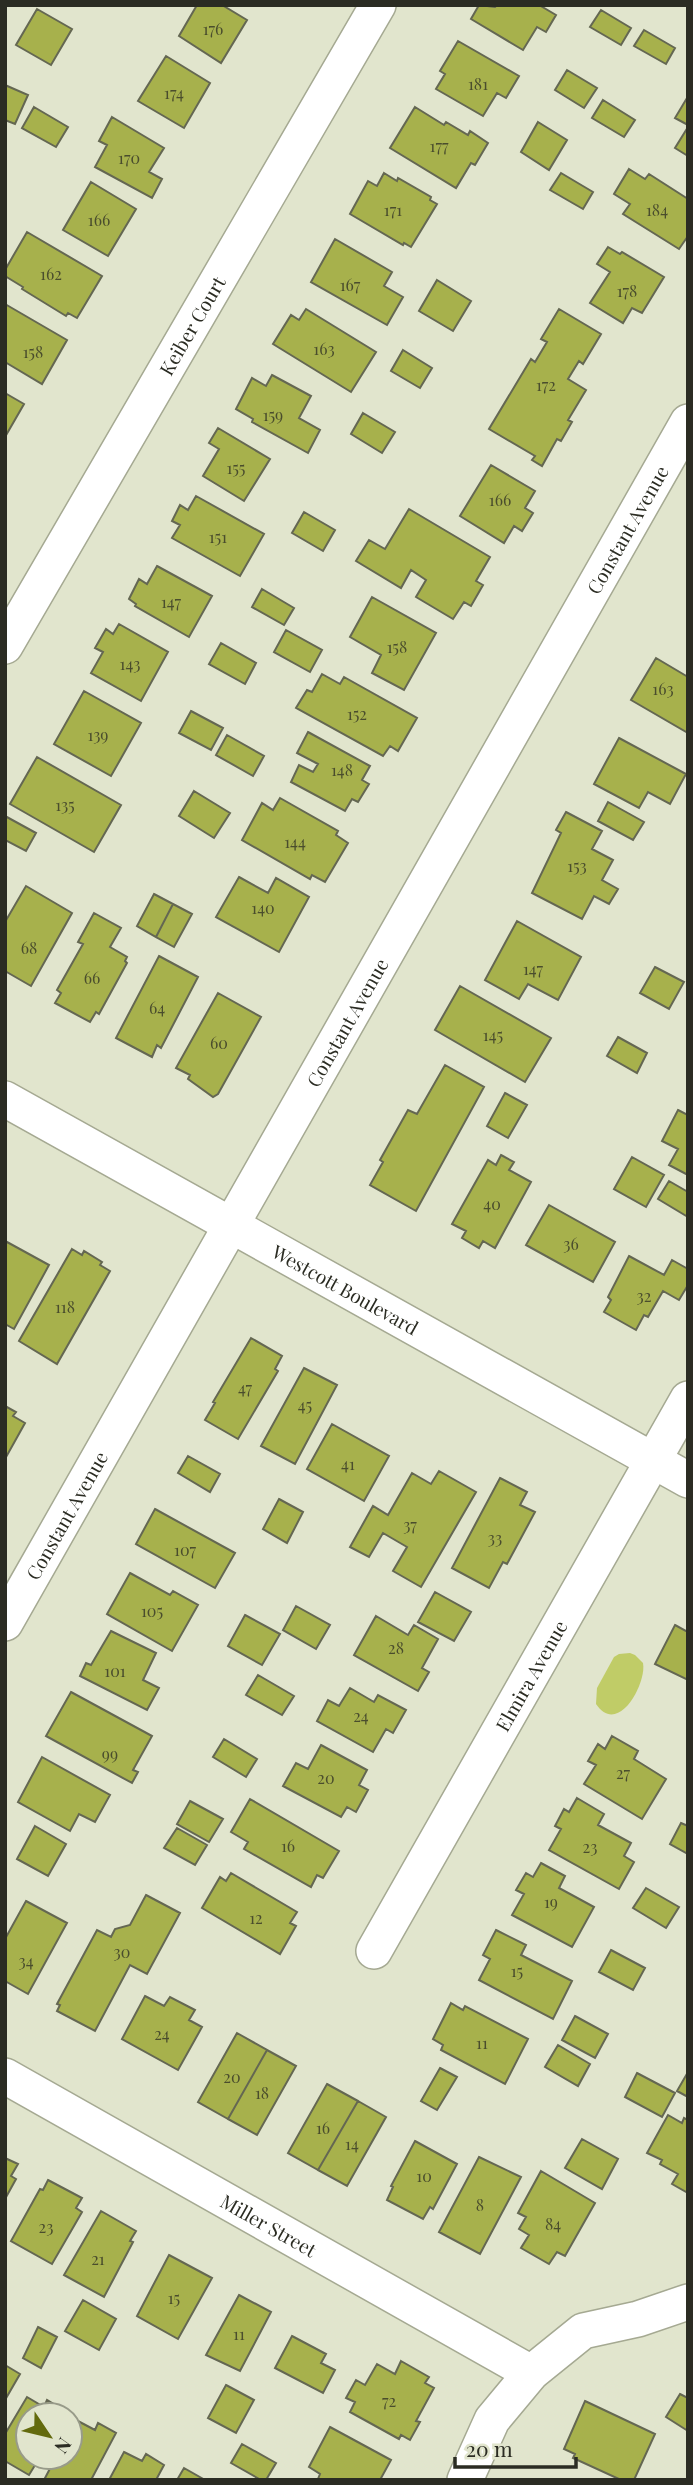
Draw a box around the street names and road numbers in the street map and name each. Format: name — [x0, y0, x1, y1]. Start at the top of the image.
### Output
street label: Keiber Court — [153, 271, 231, 380]
street label: Constant Avenue — [580, 460, 674, 599]
street label: Constant Avenue — [300, 953, 394, 1091]
street label: Westcott Boulevard — [267, 1237, 423, 1340]
street label: Constant Avenue — [19, 1446, 113, 1584]
street label: Elmira Avenue — [489, 1615, 573, 1736]
street label: Miller Street — [216, 2188, 322, 2263]

